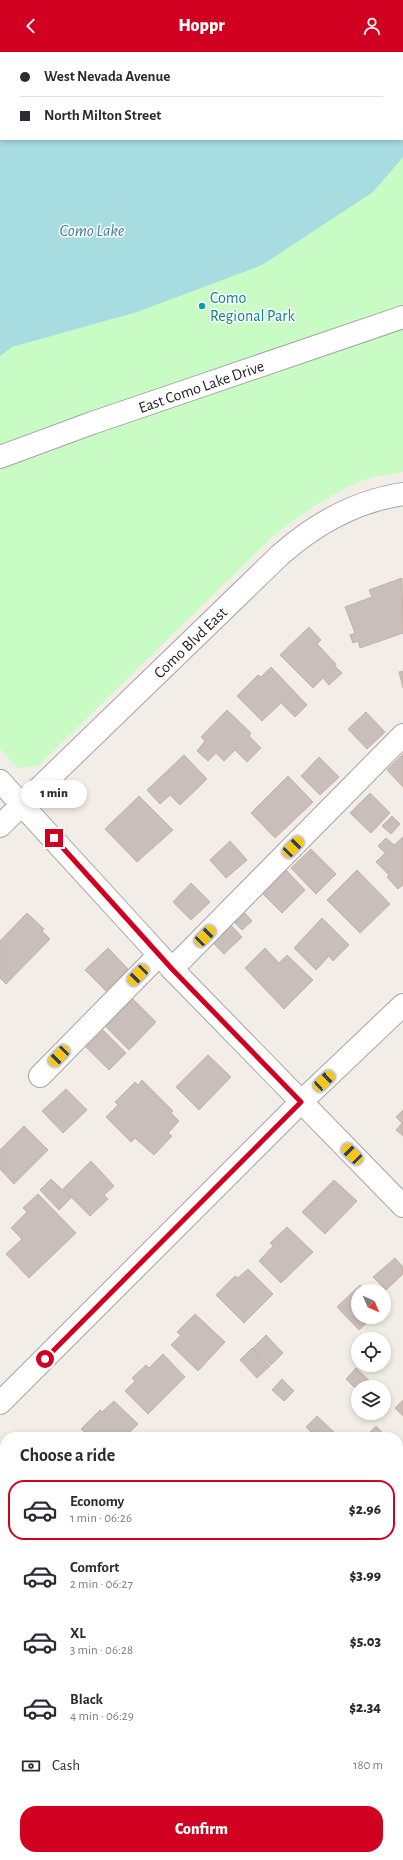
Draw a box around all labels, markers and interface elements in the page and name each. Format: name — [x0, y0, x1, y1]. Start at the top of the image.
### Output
icon: back — [20, 15, 42, 37]
icon: person — [361, 15, 383, 37]
text: Hoppr — [178, 17, 225, 35]
text: West Nevada Avenue — [44, 69, 170, 84]
text: North Milton Street — [44, 108, 161, 123]
water label: Como Lake — [59, 222, 125, 239]
place label: Como Regional Park — [210, 290, 295, 324]
marker: Como Regional Park — [197, 301, 207, 311]
street label: East Como Lake Drive — [136, 358, 266, 416]
street label: Como Blvd East — [151, 604, 230, 681]
callout: 1 min — [21, 780, 87, 808]
text: 1 min — [40, 787, 68, 800]
route end — [45, 829, 63, 847]
car — [280, 834, 306, 860]
car — [192, 923, 218, 949]
car — [125, 962, 151, 988]
car — [46, 1043, 72, 1069]
car — [311, 1068, 337, 1094]
car — [339, 1141, 365, 1167]
north arrow — [351, 1284, 391, 1324]
map controls — [351, 1284, 391, 1420]
button: locate — [351, 1332, 391, 1372]
route start — [36, 1350, 54, 1368]
button: layers — [351, 1380, 391, 1420]
text: Choose a ride — [20, 1447, 115, 1465]
icon: car — [22, 1492, 58, 1528]
text: Economy — [70, 1494, 124, 1509]
text: $2.96 — [349, 1502, 381, 1517]
text: 1 min · 06:26 — [70, 1512, 132, 1525]
icon: car — [22, 1558, 58, 1594]
text: Comfort — [70, 1560, 119, 1575]
text: $3.99 — [349, 1568, 381, 1583]
text: 2 min · 06:27 — [70, 1578, 133, 1591]
icon: car — [22, 1624, 58, 1660]
text: XL — [70, 1626, 86, 1641]
text: $5.03 — [350, 1634, 381, 1649]
text: 3 min · 06:28 — [70, 1644, 133, 1657]
icon: car — [22, 1690, 58, 1726]
text: Black — [70, 1692, 103, 1707]
text: $2.34 — [349, 1700, 381, 1715]
text: 4 min · 06:29 — [70, 1710, 134, 1723]
icon: cash — [20, 1755, 42, 1777]
text: Cash — [52, 1758, 80, 1773]
text: 180 m — [353, 1759, 383, 1772]
button: Confirm — [20, 1806, 383, 1852]

